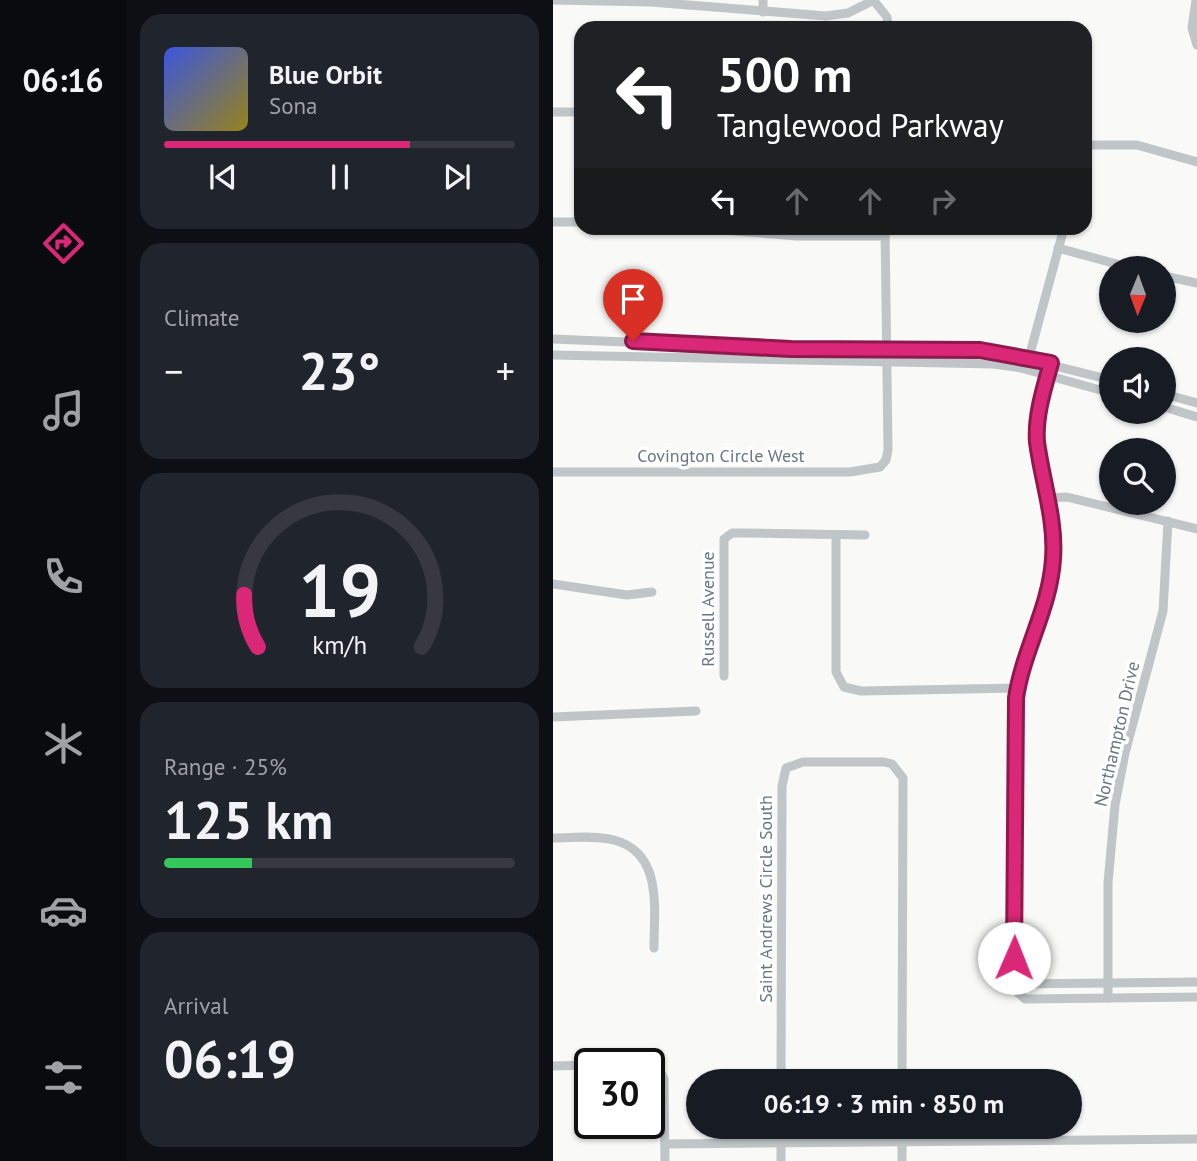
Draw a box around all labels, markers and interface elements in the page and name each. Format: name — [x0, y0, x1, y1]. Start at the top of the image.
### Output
text: 500 m — [717, 42, 852, 106]
icon: left — [602, 49, 693, 140]
text: Blue Orbit — [269, 58, 382, 91]
text: 06:16 — [22, 59, 104, 101]
text: Sona — [269, 91, 318, 120]
text: Tanglewood Parkway — [717, 104, 1004, 146]
icon: previous — [204, 158, 242, 196]
icon: pause — [321, 158, 359, 196]
icon: next — [438, 158, 476, 196]
icon: left — [705, 182, 743, 220]
icon: ahead — [778, 182, 816, 220]
icon: ahead — [851, 182, 889, 220]
icon: right — [924, 182, 962, 220]
icon: directions — [39, 219, 88, 268]
north arrow — [1099, 256, 1176, 332]
map controls — [1099, 256, 1176, 515]
pin — [603, 269, 663, 341]
icon: arrive — [614, 280, 652, 318]
text: Climate — [164, 303, 239, 332]
text: 23° — [299, 337, 380, 404]
text: − — [164, 346, 183, 395]
text: + — [496, 346, 515, 395]
button: sound — [1099, 347, 1176, 424]
icon: music — [39, 386, 88, 435]
button: search — [1099, 438, 1176, 515]
street label: Covington Circle West — [637, 444, 805, 467]
text: 19 — [298, 543, 381, 637]
street label: Russell Avenue — [696, 551, 719, 667]
icon: phone — [39, 552, 88, 601]
text: km/h — [312, 628, 367, 660]
street label: Northampton Drive — [1089, 659, 1144, 809]
icon: climate — [39, 719, 88, 768]
text: Range · 25% — [164, 752, 287, 781]
text: 125 km — [164, 786, 333, 853]
street label: Saint Andrews Circle South — [754, 795, 777, 1003]
icon: car — [39, 886, 88, 935]
position arrow — [977, 921, 1051, 995]
text: Arrival — [164, 991, 228, 1020]
text: 06:19 — [164, 1025, 296, 1092]
speed limit sign: 30 — [574, 1048, 665, 1139]
icon: filters — [39, 1053, 88, 1102]
text: 06:19 · 3 min · 850 m — [764, 1087, 1004, 1120]

